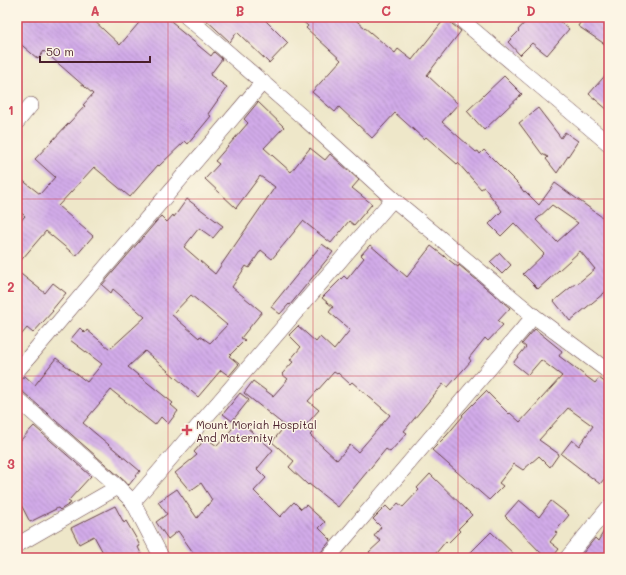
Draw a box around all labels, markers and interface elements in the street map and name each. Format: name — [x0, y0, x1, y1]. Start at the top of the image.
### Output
text: A — [90, 2, 100, 19]
text: B — [236, 2, 245, 19]
text: C — [381, 2, 391, 19]
text: D — [526, 2, 536, 19]
scale bar — [40, 38, 150, 64]
text: 50 m — [46, 43, 74, 59]
text: 1 — [8, 101, 14, 118]
text: 2 — [7, 278, 15, 295]
place label: Mount Moriah Hospital And Maternity — [196, 417, 317, 445]
marker: Mount Moriah Hospital And Maternity — [181, 424, 193, 436]
text: 3 — [7, 455, 15, 472]

